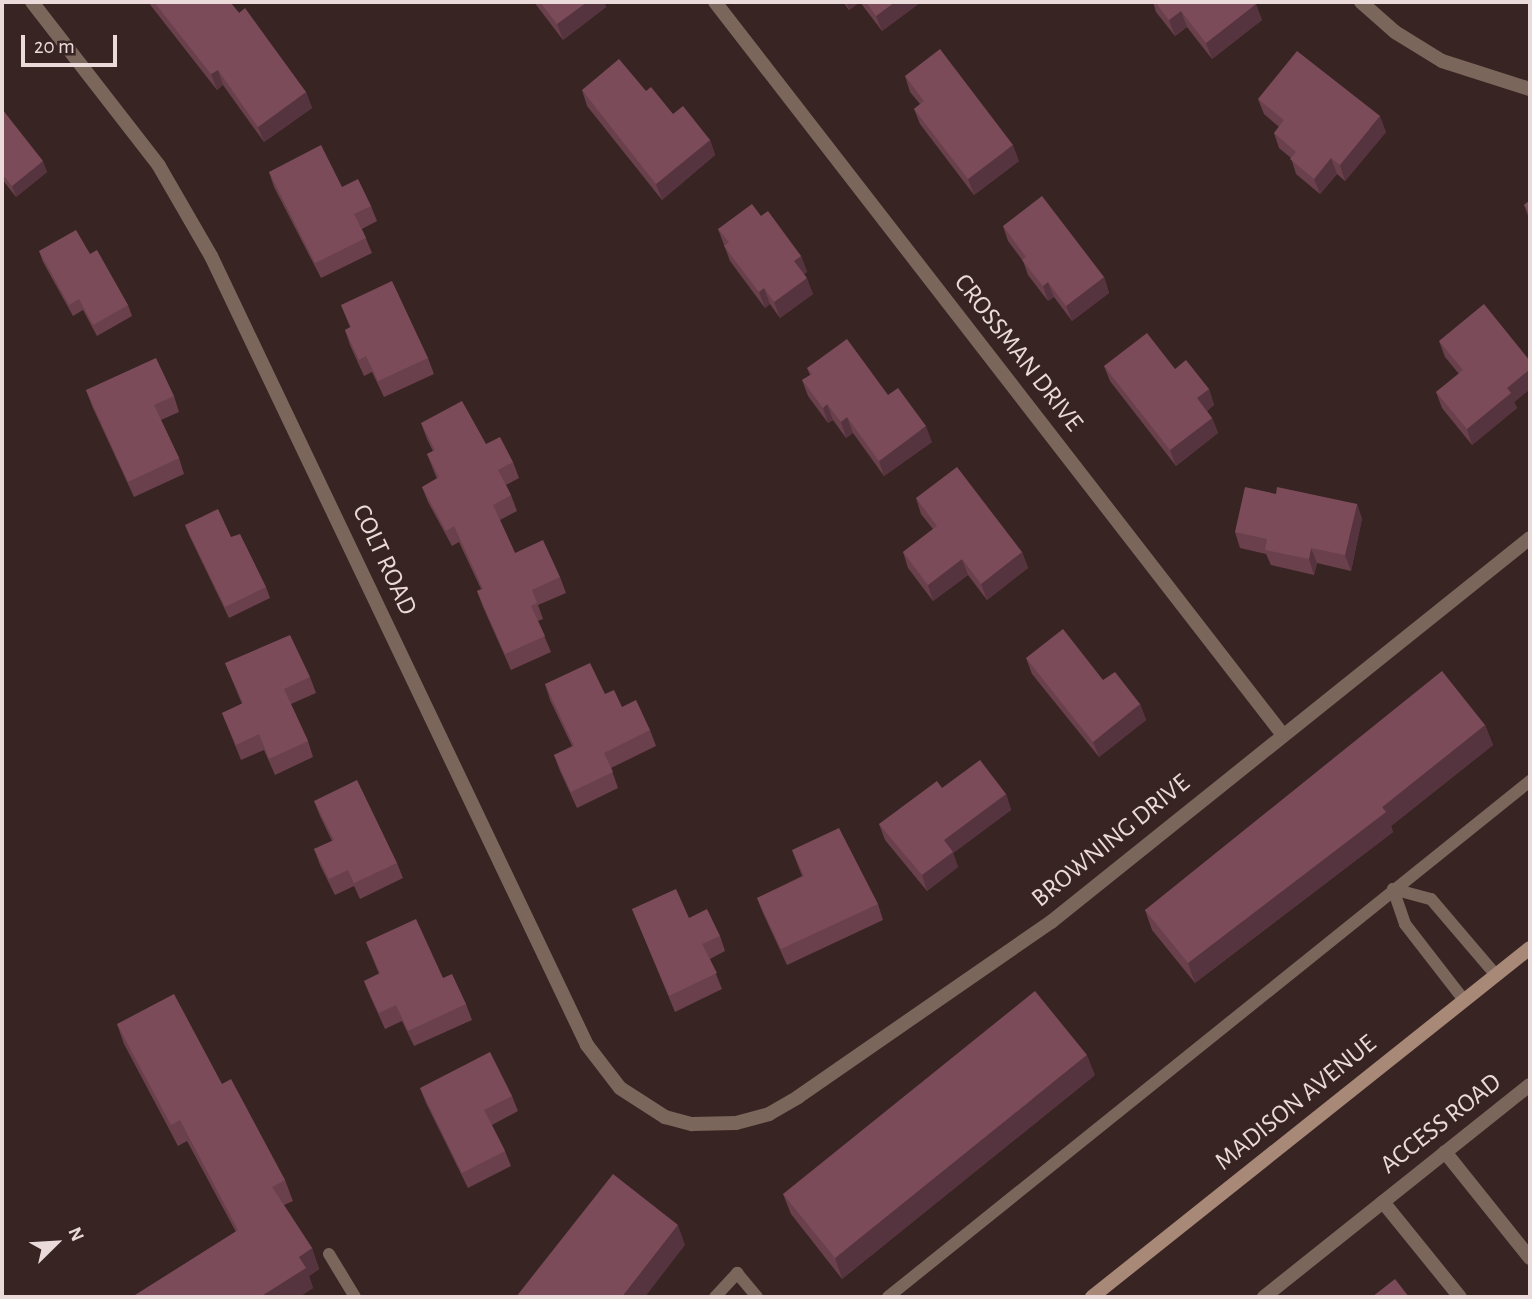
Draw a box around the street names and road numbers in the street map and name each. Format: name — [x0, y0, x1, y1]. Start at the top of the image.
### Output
street label: CROSSMAN DRIVE — [947, 268, 1089, 438]
street label: COLT ROAD — [345, 500, 423, 620]
street label: BROWNING DRIVE — [1026, 768, 1196, 914]
street label: MADISON AVENUE — [1209, 1028, 1383, 1178]
street label: ACCESS ROAD — [1374, 1067, 1508, 1181]

